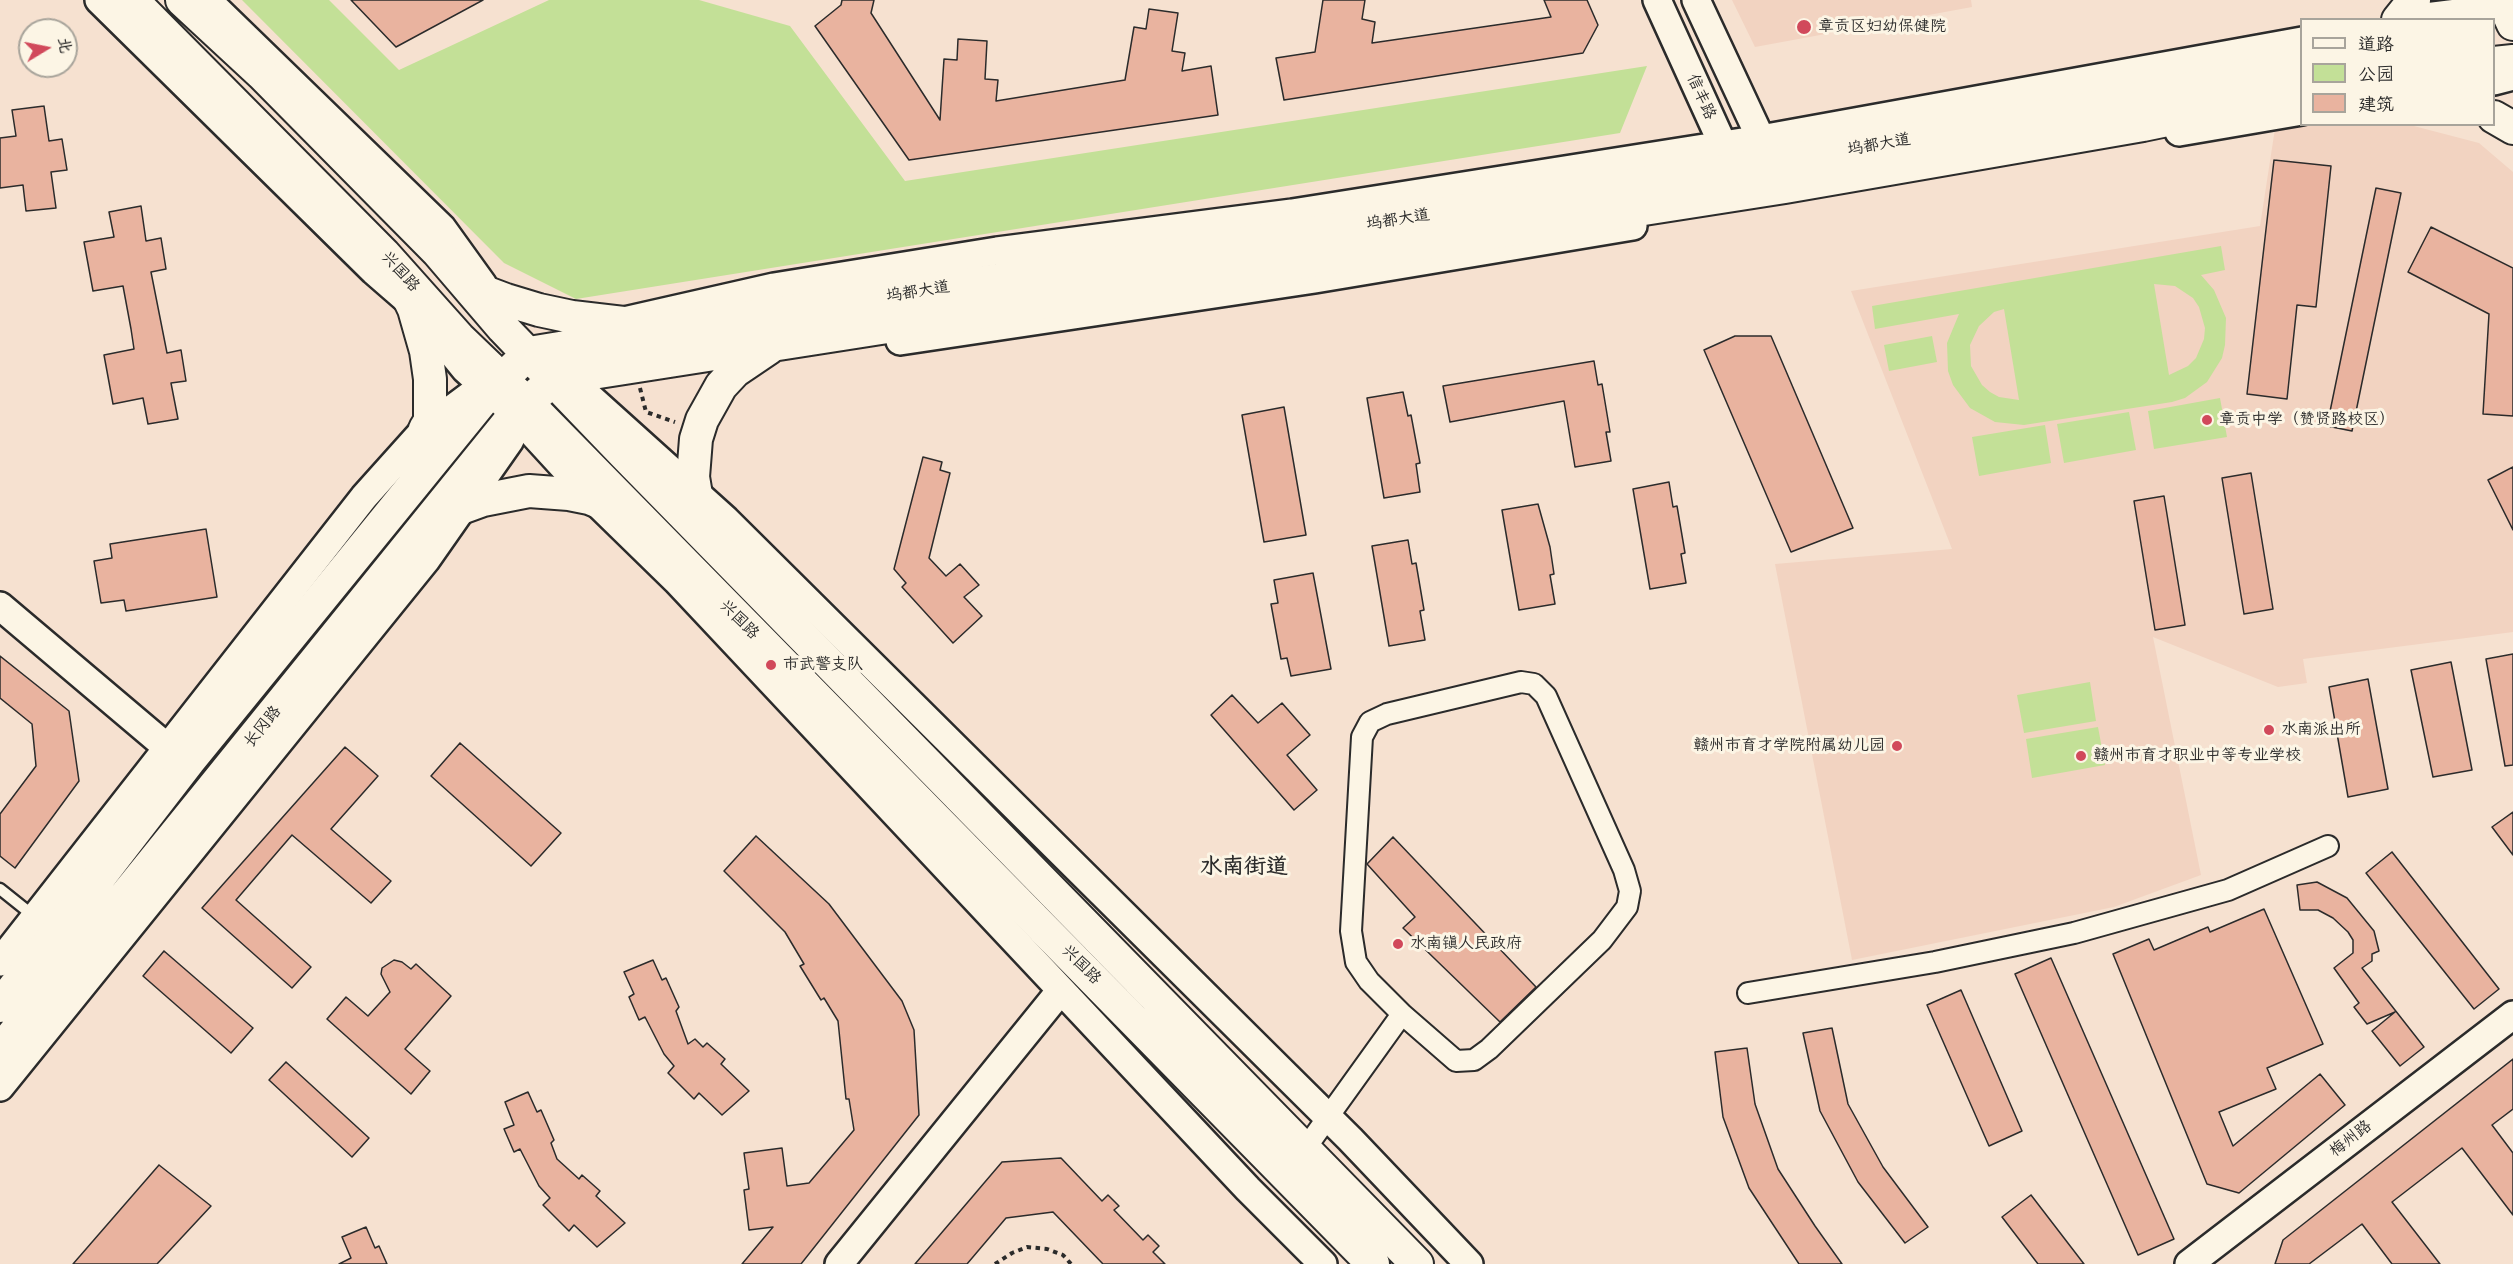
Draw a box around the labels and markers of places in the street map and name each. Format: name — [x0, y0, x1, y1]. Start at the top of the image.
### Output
place label: 章贡区妇幼保健院 — [1818, 17, 1946, 37]
marker: 章贡区妇幼保健院 — [1795, 18, 1813, 36]
place label: 章贡中学（赞贤路校区） — [2219, 410, 2395, 430]
marker: 章贡中学（赞贤路校区） — [2200, 413, 2214, 427]
place label: 市武警支队 — [783, 655, 863, 675]
marker: 市武警支队 — [764, 658, 778, 672]
place label: 水南派出所 — [2281, 720, 2361, 740]
marker: 水南派出所 — [2262, 723, 2276, 737]
place label: 赣州市育才学院附属幼儿园 — [1693, 736, 1885, 756]
marker: 赣州市育才学院附属幼儿园 — [1890, 739, 1904, 753]
place label: 赣州市育才职业中等专业学校 — [2093, 746, 2301, 766]
marker: 赣州市育才职业中等专业学校 — [2074, 749, 2088, 763]
place label: 水南镇人民政府 — [1410, 934, 1522, 954]
marker: 水南镇人民政府 — [1391, 937, 1405, 951]

